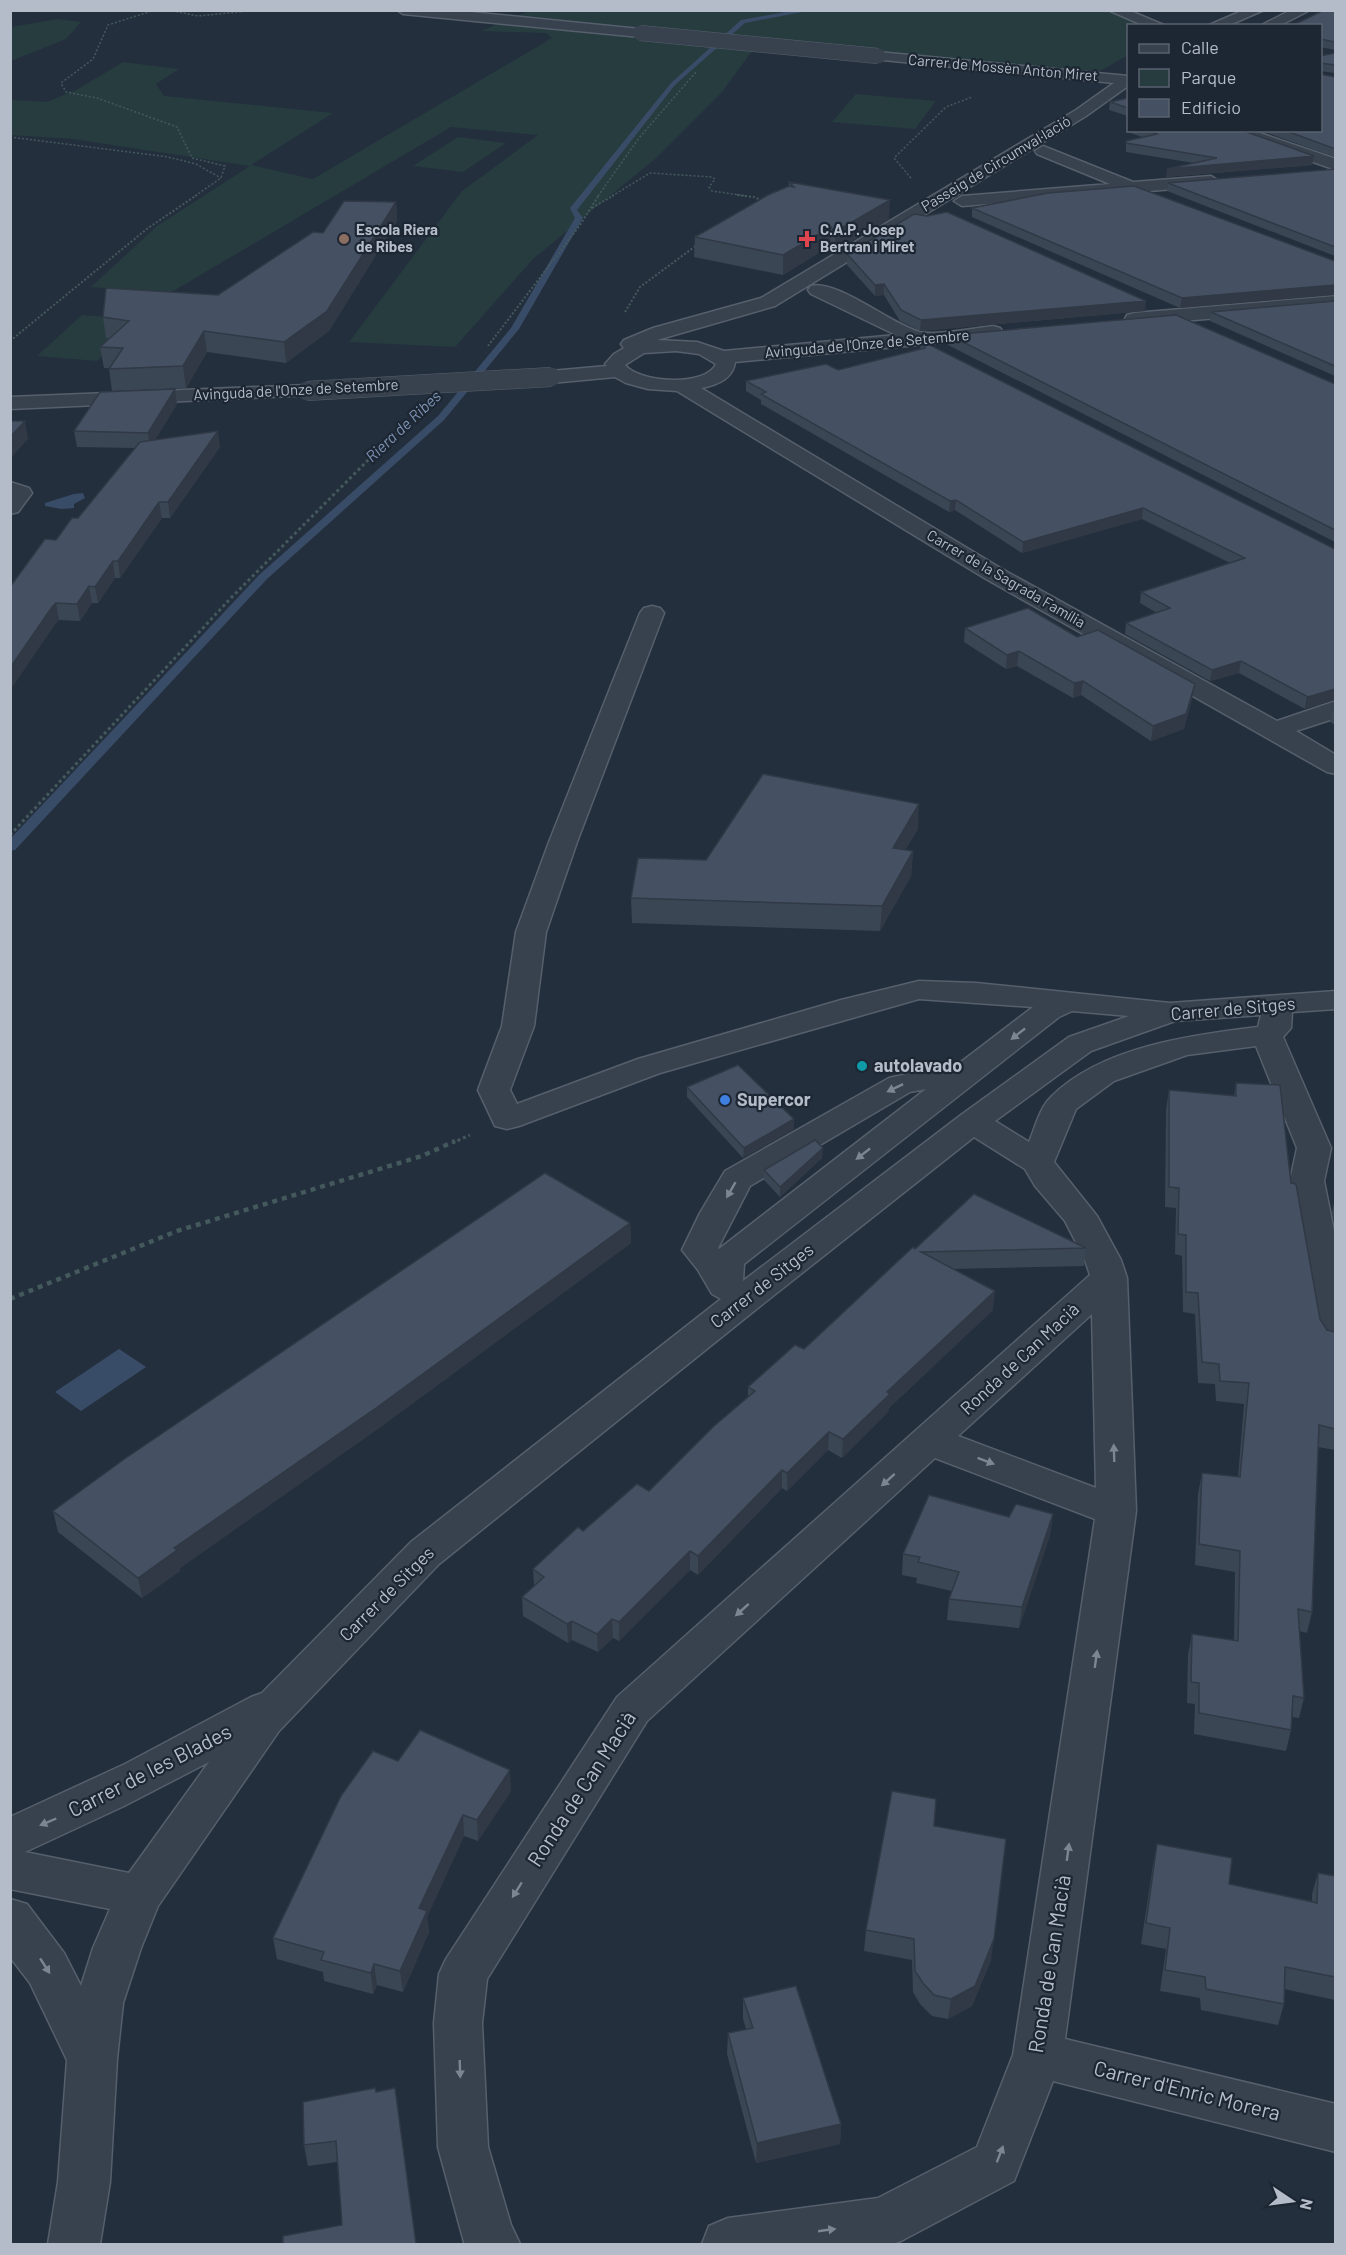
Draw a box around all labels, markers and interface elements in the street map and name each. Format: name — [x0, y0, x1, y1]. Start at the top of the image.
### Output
legend — [1127, 24, 1322, 132]
text: Calle — [1181, 36, 1219, 58]
street label: Carrer de Mossèn Anton Miret — [908, 50, 1099, 84]
text: Parque — [1181, 66, 1236, 88]
text: Edificio — [1181, 96, 1241, 118]
street label: Passeig de Circumval·lació — [917, 111, 1073, 215]
place label: Escola Riera de Ribes — [356, 220, 438, 255]
place label: C.A.P. Josep Bertran i Miret — [820, 220, 915, 255]
marker: C.A.P. Josep Bertran i Miret — [798, 230, 816, 248]
marker: Escola Riera de Ribes — [337, 232, 351, 246]
street label: Avinguda de l'Onze de Setembre — [764, 325, 970, 361]
street label: Avinguda de l'Onze de Setembre — [193, 375, 399, 403]
water label: Riera de Ribes — [361, 386, 445, 465]
street label: Carrer de la Sagrada Família — [924, 525, 1089, 631]
street label: Carrer de Sitges — [1170, 992, 1296, 1024]
one-way arrow — [1010, 1028, 1025, 1040]
place label: autolavado — [874, 1054, 962, 1076]
marker: autolavado — [855, 1059, 869, 1073]
one-way arrow — [887, 1084, 904, 1093]
place label: Supercor — [737, 1088, 811, 1110]
marker: Supercor — [718, 1093, 732, 1107]
one-way arrow — [856, 1147, 871, 1159]
one-way arrow — [725, 1182, 736, 1198]
street label: Carrer de Sitges — [705, 1238, 817, 1332]
street label: Ronda de Can Macià — [955, 1298, 1083, 1419]
one-way arrow — [1110, 1443, 1119, 1462]
one-way arrow — [977, 1457, 995, 1467]
one-way arrow — [880, 1473, 895, 1487]
street label: Carrer de Sitges — [334, 1541, 438, 1645]
one-way arrow — [735, 1603, 750, 1617]
one-way arrow — [1091, 1649, 1100, 1668]
street label: Ronda de Can Macià — [521, 1706, 640, 1871]
street label: Carrer de les Blades — [64, 1718, 235, 1822]
one-way arrow — [39, 1818, 57, 1827]
one-way arrow — [1063, 1842, 1072, 1861]
street label: Ronda de Can Macià — [1022, 1873, 1075, 2055]
one-way arrow — [511, 1882, 522, 1898]
one-way arrow — [39, 1958, 50, 1975]
street label: Carrer d'Enric Morera — [1091, 2054, 1283, 2125]
one-way arrow — [455, 2060, 464, 2079]
one-way arrow — [996, 2144, 1006, 2162]
north arrow — [1262, 2171, 1322, 2231]
text: N — [1297, 2197, 1318, 2212]
one-way arrow — [818, 2226, 837, 2235]

